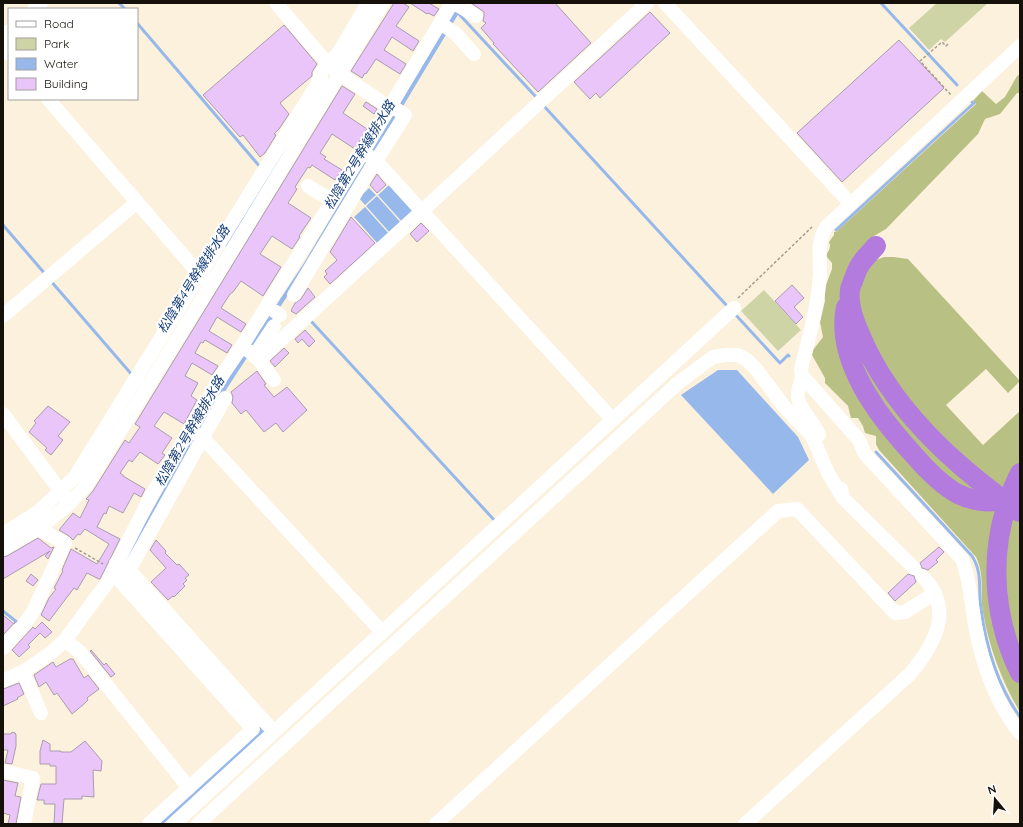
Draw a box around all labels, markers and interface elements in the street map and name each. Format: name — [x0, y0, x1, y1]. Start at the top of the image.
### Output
legend — [8, 8, 138, 100]
text: Road — [44, 16, 74, 31]
text: Park — [44, 36, 69, 51]
text: Water — [44, 56, 79, 71]
text: Building — [44, 76, 88, 91]
water label: 松陰第2号幹線排水路 — [320, 97, 398, 212]
water label: 松陰第4号幹線排水路 — [153, 221, 233, 336]
water label: 松陰第2号幹線排水路 — [151, 372, 227, 489]
north arrow — [975, 779, 1015, 819]
text: N — [986, 782, 998, 797]

